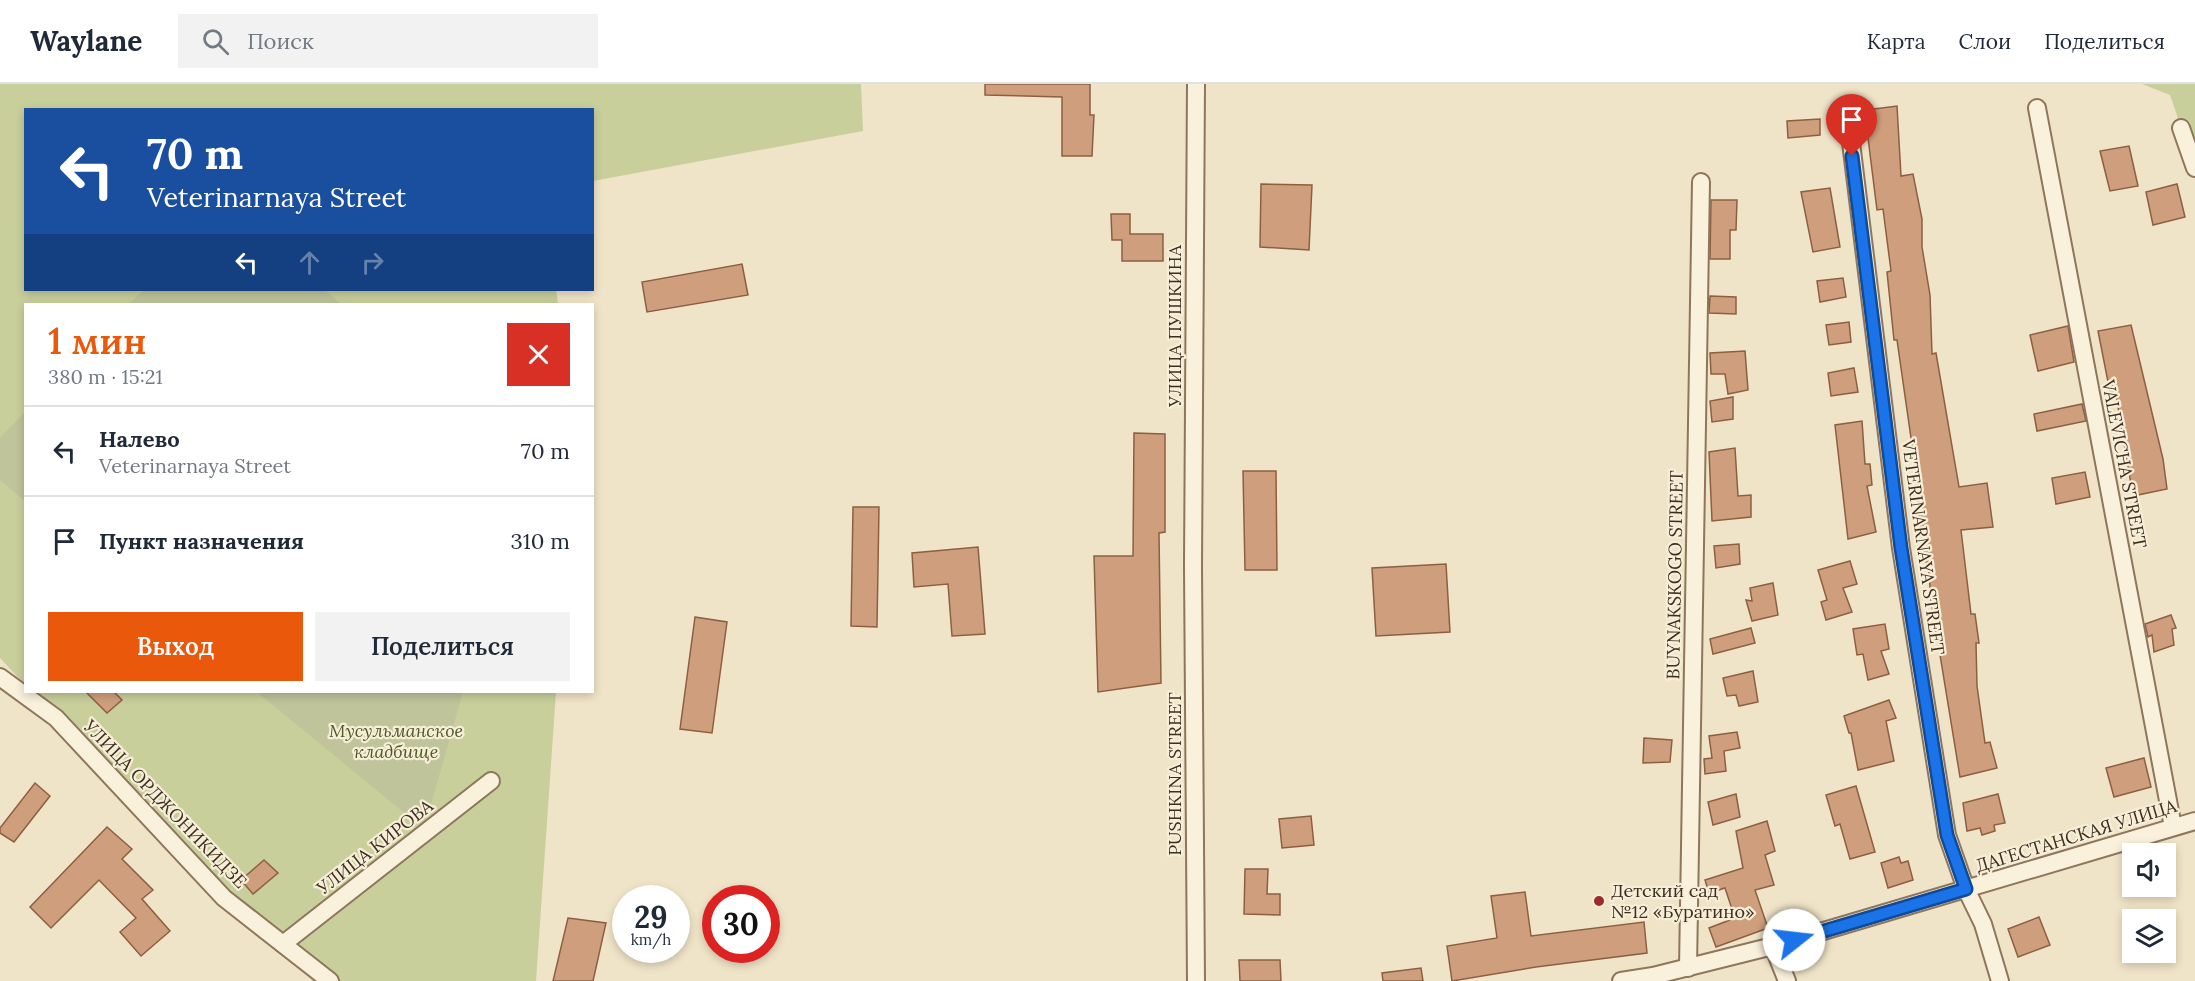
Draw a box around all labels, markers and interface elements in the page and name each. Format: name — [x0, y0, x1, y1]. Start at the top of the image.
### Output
search box — [178, 14, 598, 68]
text: Waylane — [30, 23, 142, 59]
icon: search — [199, 25, 232, 58]
text: Поиск — [247, 27, 314, 55]
text: Карта — [1867, 28, 1926, 55]
text: Слои — [1959, 28, 2011, 55]
text: Поделиться — [2044, 28, 2165, 55]
pin — [1826, 94, 1877, 156]
icon: arrive — [1835, 103, 1868, 136]
text: 70 m — [147, 127, 243, 181]
icon: left — [48, 132, 126, 210]
text: Veterinarnaya Street — [147, 180, 406, 214]
street label: УЛИЦА ПУШКИНА — [1163, 244, 1186, 408]
icon: left — [230, 246, 263, 279]
icon: ahead — [293, 246, 326, 279]
icon: right — [356, 246, 389, 279]
text: 1 мин — [48, 318, 146, 364]
button: close — [507, 323, 570, 386]
text: 380 m · 15:21 — [48, 364, 163, 389]
street label: VALEVICHA STREET — [2097, 377, 2152, 551]
text: Налево — [99, 425, 180, 453]
icon: left — [48, 435, 81, 468]
text: 70 m — [521, 437, 570, 465]
street label: VETERINARNAYA STREET — [1897, 437, 1950, 657]
text: Veterinarnaya Street — [99, 453, 291, 478]
street label: BUYNAKSKOGO STREET — [1661, 470, 1688, 680]
icon: arrive — [48, 525, 81, 558]
text: Пункт назначения — [99, 527, 304, 555]
text: 310 m — [511, 527, 570, 555]
button: Выход — [48, 612, 303, 681]
button: Поделиться — [315, 612, 570, 681]
street label: PUSHKINA STREET — [1163, 692, 1186, 856]
street label: УЛИЦА ОРДЖОНИКИДЗЕ — [78, 714, 252, 893]
park label: Мусульманское кладбище — [329, 719, 463, 763]
street label: УЛИЦА КИРОВА — [311, 794, 438, 900]
street label: ДАГЕСТАНСКАЯ УЛИЦА — [1972, 794, 2180, 877]
map controls — [2122, 843, 2176, 963]
button: sound — [2122, 843, 2176, 897]
place label: Детский сад №12 «Буратино» — [1611, 879, 1755, 923]
speed limit sign: 30 — [702, 885, 780, 963]
marker: Детский сад №12 «Буратино» — [1592, 894, 1606, 908]
text: 29 — [634, 898, 668, 936]
position arrow — [1762, 908, 1826, 972]
button: layers — [2122, 909, 2176, 963]
text: km/h — [631, 930, 671, 949]

